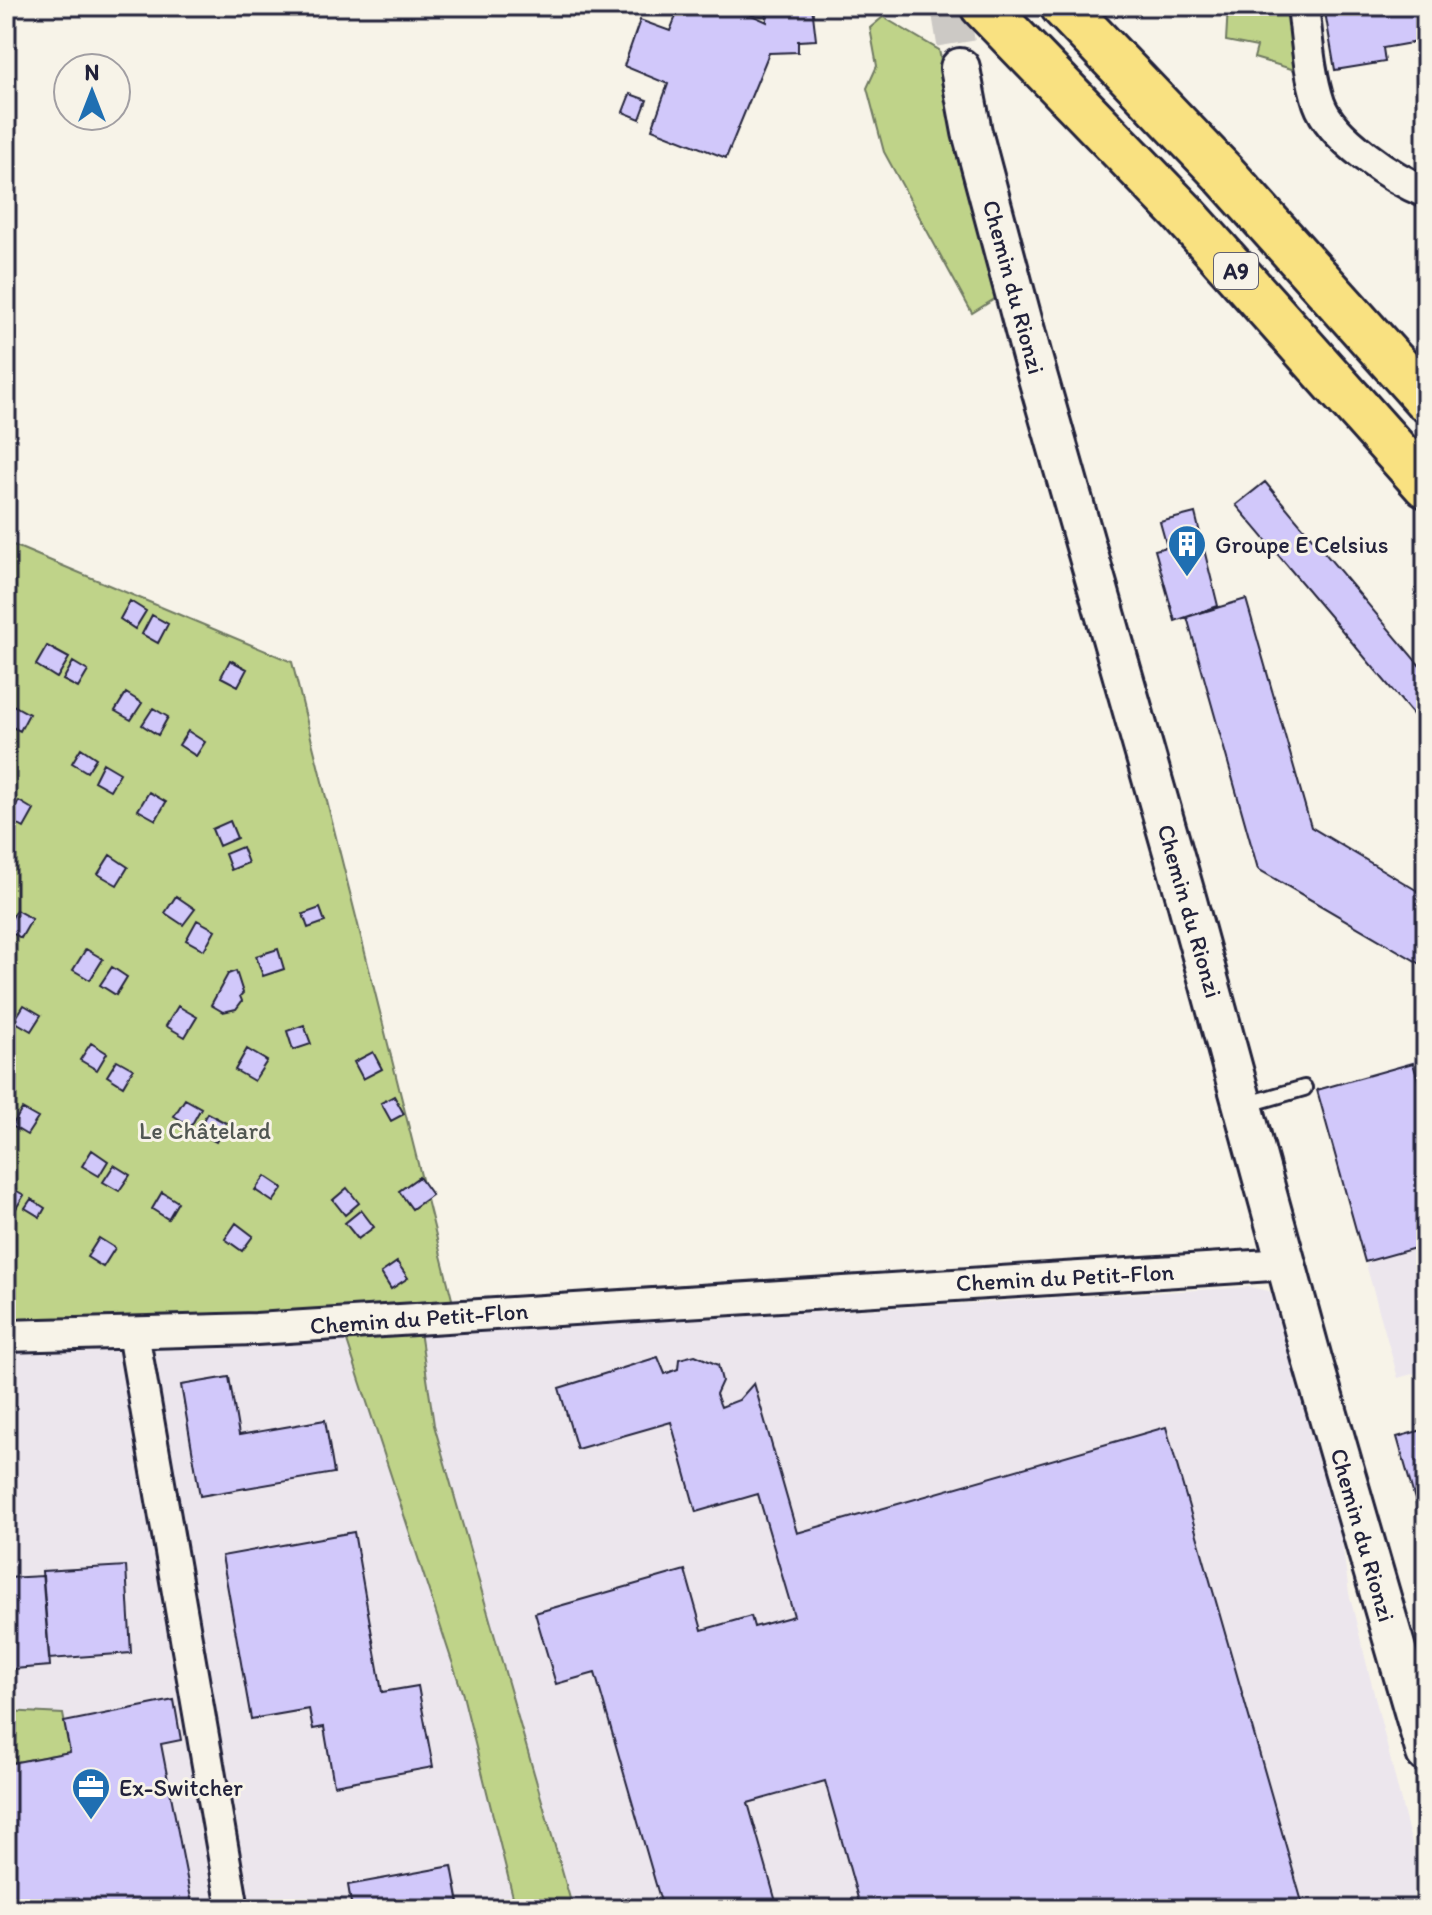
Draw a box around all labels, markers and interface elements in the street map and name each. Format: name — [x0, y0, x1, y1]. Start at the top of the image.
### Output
north arrow — [52, 52, 132, 132]
text: N — [85, 59, 99, 86]
street label: Chemin du Rionzi — [977, 197, 1051, 377]
road number: A9 — [1214, 253, 1258, 289]
building icon: Groupe E Celsius — [1166, 523, 1208, 578]
place label: Groupe E Celsius — [1215, 530, 1389, 559]
street label: Chemin du Rionzi — [1151, 821, 1229, 1001]
park label: Le Châtelard — [139, 1116, 271, 1145]
street label: Chemin du Petit-Flon — [955, 1257, 1175, 1297]
street label: Chemin du Petit-Flon — [309, 1296, 529, 1340]
street label: Chemin du Rionzi — [1324, 1445, 1402, 1625]
office icon: Ex-Switcher — [70, 1766, 112, 1821]
place label: Ex-Switcher — [119, 1773, 243, 1802]

